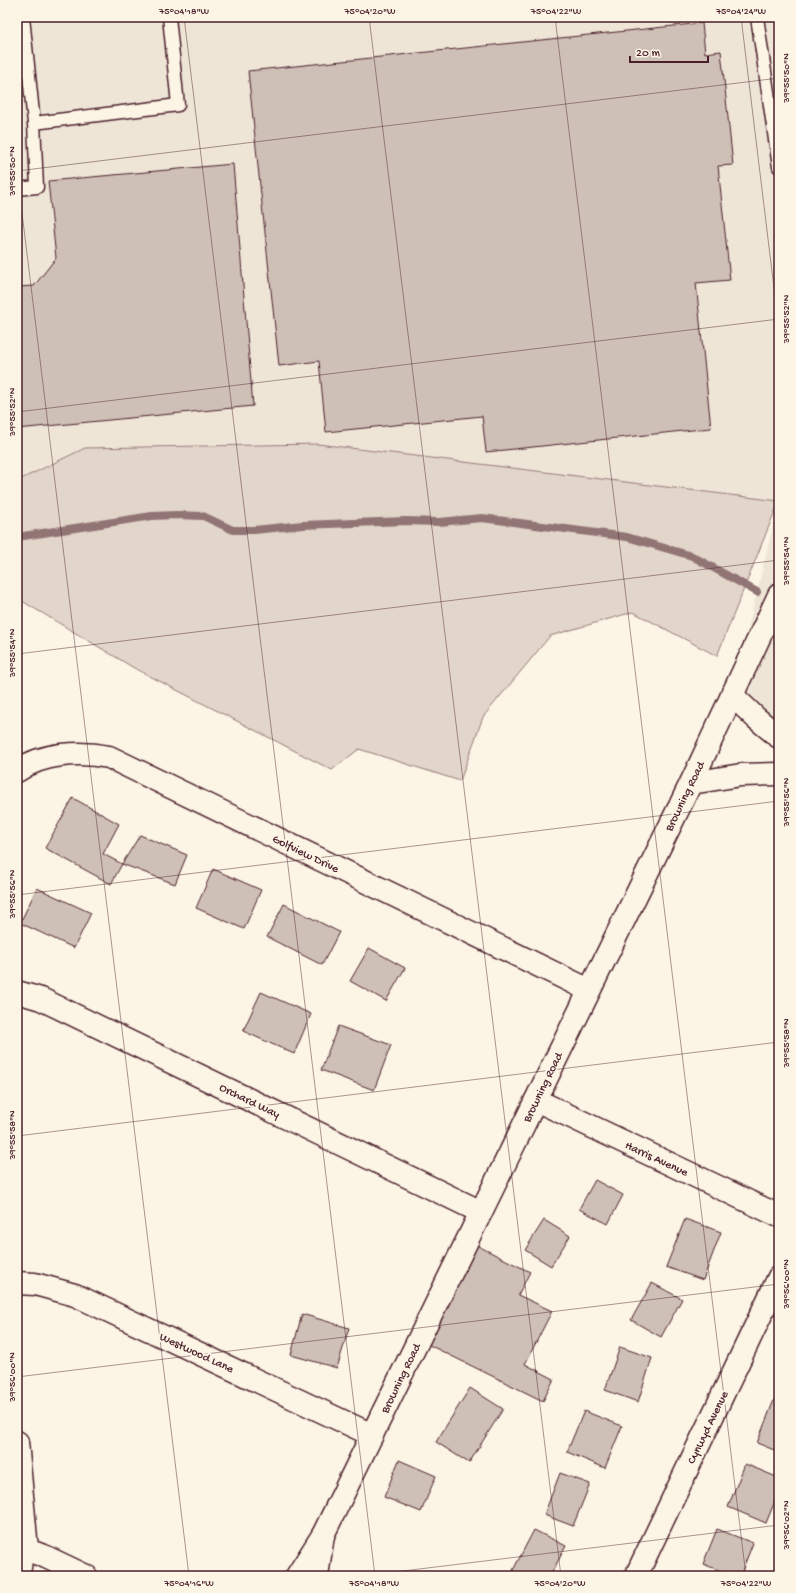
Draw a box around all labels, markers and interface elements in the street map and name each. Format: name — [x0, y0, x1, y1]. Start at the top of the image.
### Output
text: 75°04'18"W — [158, 6, 210, 18]
text: 75°04'20"W — [343, 6, 396, 18]
text: 75°04'22"W — [530, 6, 582, 18]
text: 75°04'24"W — [715, 6, 767, 18]
scale bar — [630, 38, 708, 64]
text: 20 m — [636, 47, 661, 61]
text: 39°55'50"N — [781, 53, 793, 104]
text: 39°55'50"N — [7, 146, 19, 197]
text: 39°55'52"N — [781, 294, 793, 344]
text: 39°55'52"N — [7, 387, 19, 437]
text: 39°55'54"N — [781, 536, 793, 586]
text: 39°55'54"N — [7, 628, 19, 678]
street label: Browning Road — [662, 759, 709, 835]
text: 39°55'56"N — [781, 777, 793, 827]
street label: Golfview Drive — [269, 833, 341, 877]
text: 39°55'56"N — [7, 869, 19, 919]
text: 39°55'58"N — [781, 1018, 793, 1069]
street label: Browning Road — [520, 1050, 567, 1126]
street label: Orchard Way — [217, 1081, 282, 1122]
text: 39°55'58"N — [7, 1110, 19, 1161]
street label: Harris Avenue — [622, 1139, 691, 1181]
text: 39°56'00"N — [781, 1259, 793, 1310]
street label: Westwood Lane — [157, 1331, 236, 1377]
street label: Browning Road — [378, 1341, 425, 1417]
text: 39°56'00"N — [7, 1352, 19, 1403]
street label: Cynwyd Avenue — [685, 1388, 733, 1467]
text: 39°56'02"N — [781, 1500, 793, 1550]
text: 75°04'16"W — [163, 1578, 214, 1590]
text: 75°04'18"W — [348, 1578, 400, 1590]
text: 75°04'20"W — [533, 1578, 586, 1590]
text: 75°04'22"W — [720, 1578, 772, 1590]

